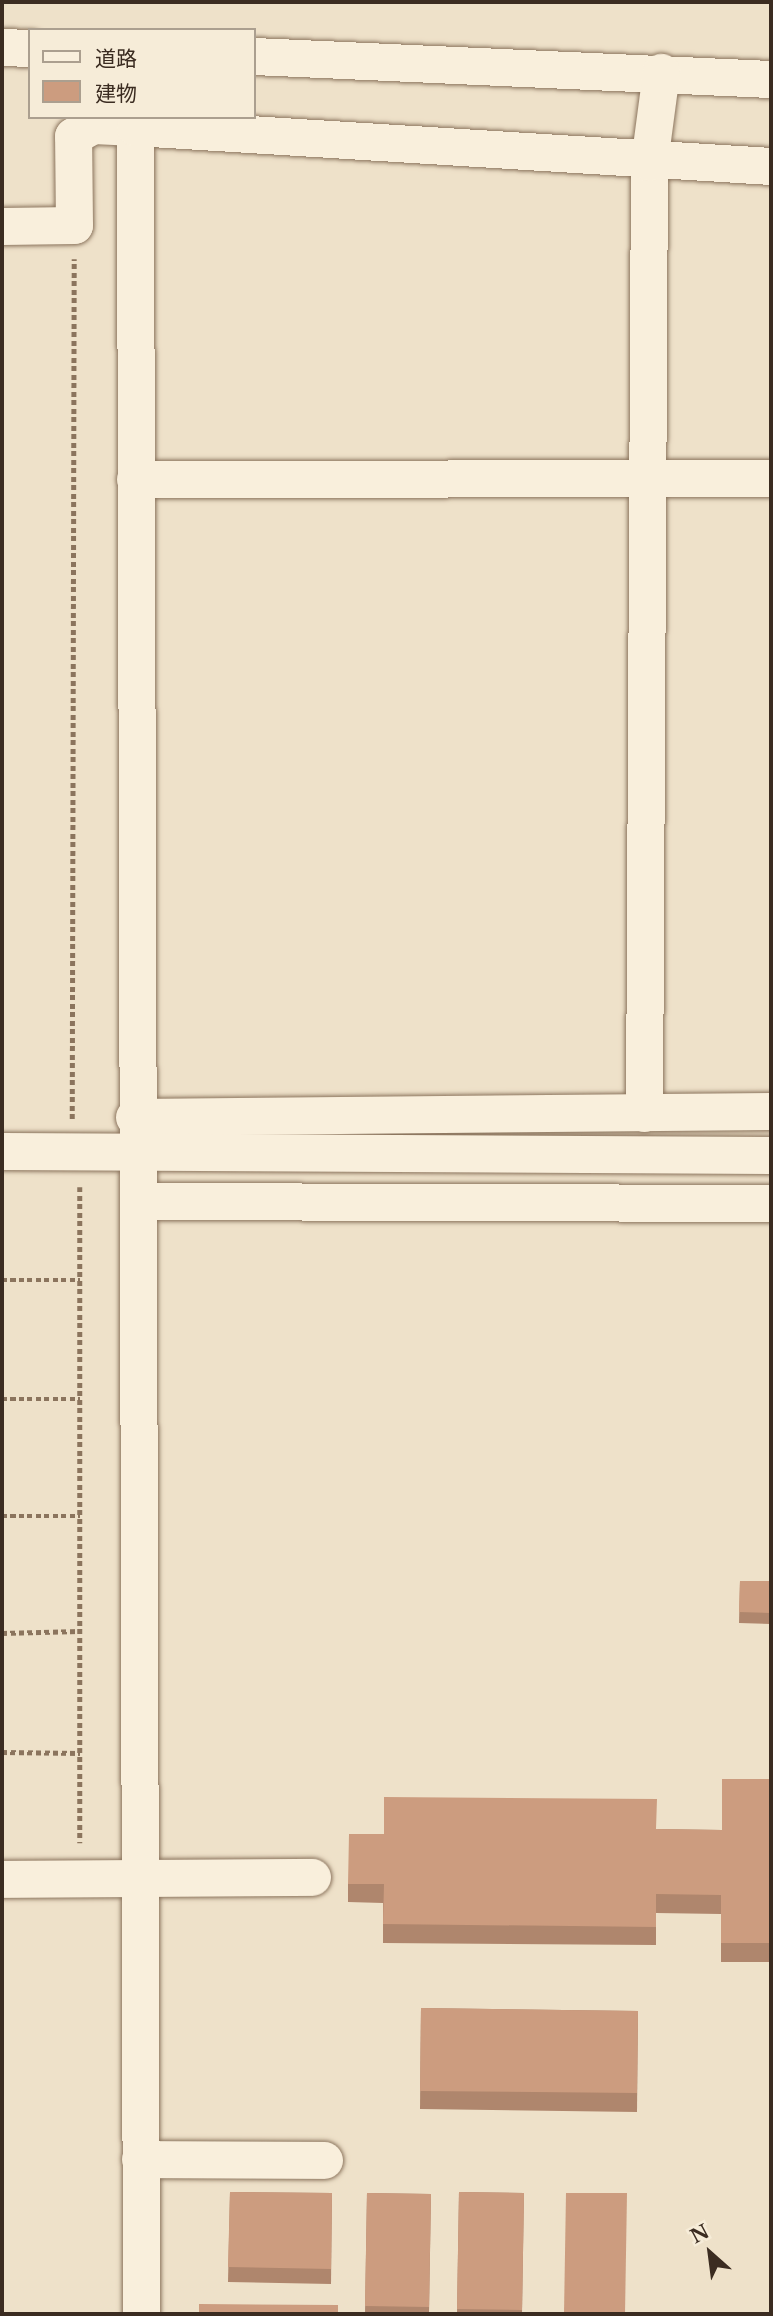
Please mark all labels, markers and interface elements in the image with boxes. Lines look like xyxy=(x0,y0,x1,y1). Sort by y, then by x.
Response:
legend xyxy=(28,28,256,119)
text: 道路 xyxy=(95,46,137,72)
text: 建物 xyxy=(95,81,137,107)
north arrow xyxy=(675,2218,745,2288)
text: N xyxy=(687,2220,713,2248)

